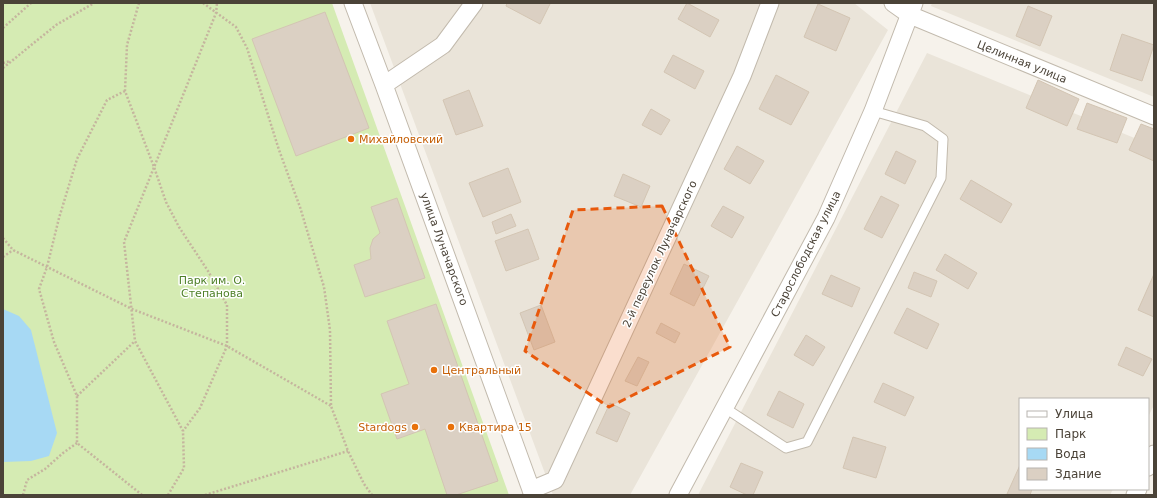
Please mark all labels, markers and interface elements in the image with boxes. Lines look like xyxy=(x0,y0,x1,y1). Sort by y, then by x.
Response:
street label: Целинная улица xyxy=(975,38,1069,86)
place label: Михайловский xyxy=(359,133,443,146)
marker: Михайловский xyxy=(346,134,356,144)
street label: 2-й переулок Луначарского xyxy=(620,178,700,330)
street label: Старослободская улица xyxy=(768,189,844,319)
street label: улица Луначарского xyxy=(417,191,471,308)
park label: Парк им. О. Степанова xyxy=(179,274,245,300)
place label: Центральный xyxy=(442,364,521,377)
marker: Центральный xyxy=(429,365,439,375)
legend xyxy=(1019,398,1149,490)
text: Улица xyxy=(1055,407,1093,421)
place label: Stardogs xyxy=(358,421,407,434)
place label: Квартира 15 xyxy=(459,421,532,434)
marker: Stardogs xyxy=(410,422,420,432)
marker: Квартира 15 xyxy=(446,422,456,432)
text: Парк xyxy=(1055,427,1086,441)
text: Вода xyxy=(1055,447,1086,461)
text: Здание xyxy=(1055,467,1101,481)

